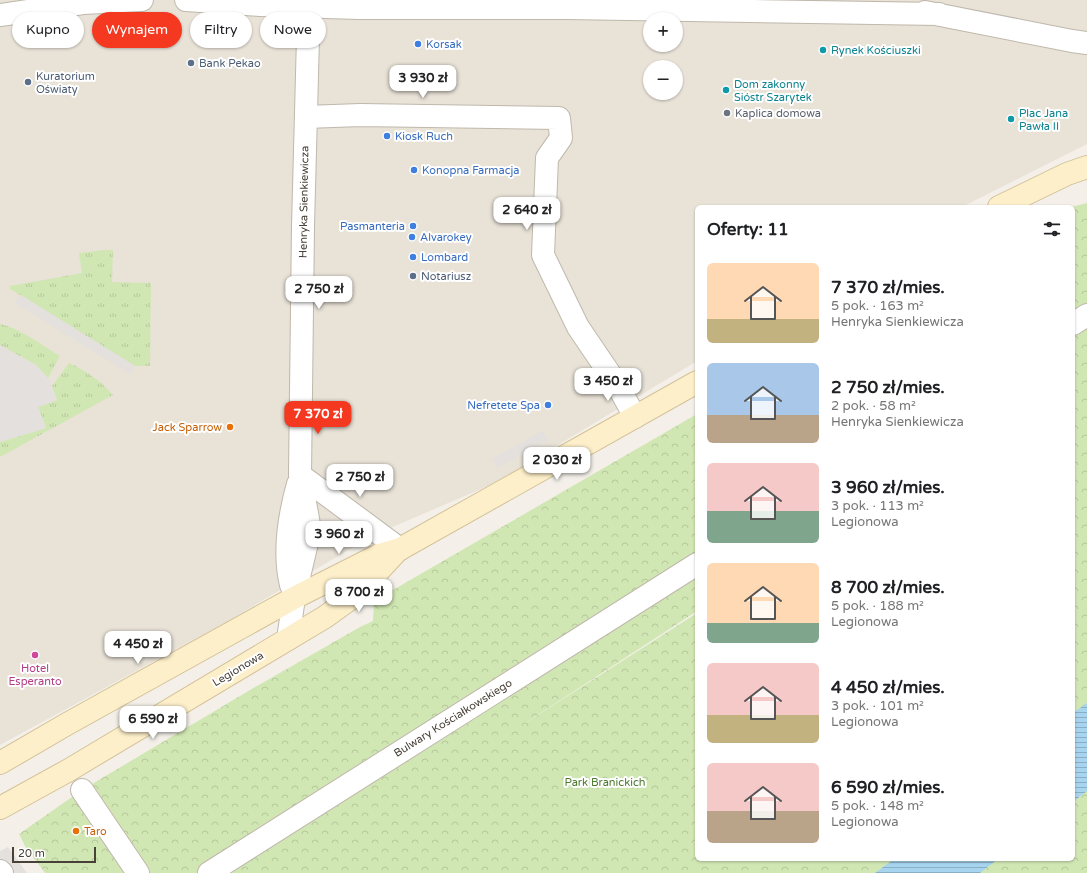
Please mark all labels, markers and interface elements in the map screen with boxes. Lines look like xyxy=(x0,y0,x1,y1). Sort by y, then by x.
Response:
chip: Kupno xyxy=(12,12,84,48)
chip: Wynajem xyxy=(92,12,182,48)
chip: Filtry xyxy=(190,12,252,48)
chip: Nowe xyxy=(260,12,326,48)
map controls xyxy=(643,12,683,100)
button: + xyxy=(643,12,683,52)
place label: Korsak xyxy=(426,38,462,51)
marker: Korsak xyxy=(413,39,423,49)
place label: Rynek Kościuszki xyxy=(831,44,921,57)
marker: Rynek Kościuszki xyxy=(818,45,828,55)
place label: Bank Pekao xyxy=(199,57,261,70)
marker: Bank Pekao xyxy=(186,58,196,68)
button: − xyxy=(643,60,683,100)
pin: 3 930 zł xyxy=(382,65,464,99)
place label: Kuratorium Oświaty xyxy=(36,70,95,96)
text: 3 930 zł xyxy=(398,70,448,86)
marker: Kuratorium Oświaty xyxy=(23,77,33,87)
place label: Dom zakonny Sióstr Szarytek xyxy=(734,78,812,104)
marker: Dom zakonny Sióstr Szarytek xyxy=(721,85,731,95)
place label: Kaplica domowa xyxy=(735,107,821,120)
place label: Plac Jana Pawła II xyxy=(1019,107,1068,133)
marker: Kaplica domowa xyxy=(722,108,732,118)
marker: Plac Jana Pawła II xyxy=(1006,114,1016,124)
place label: Kiosk Ruch xyxy=(395,130,453,143)
marker: Kiosk Ruch xyxy=(382,131,392,141)
street label: Henryka Sienkiewicza xyxy=(297,146,311,258)
place label: Konopna Farmacja xyxy=(422,164,520,177)
marker: Konopna Farmacja xyxy=(409,165,419,175)
pin: 2 640 zł xyxy=(486,197,568,231)
text: 2 640 zł xyxy=(502,202,552,218)
icon: filters xyxy=(1041,218,1063,240)
text: Oferty: 11 xyxy=(707,219,789,240)
place label: Pasmanteria xyxy=(340,220,405,233)
marker: Pasmanteria xyxy=(408,221,418,231)
place label: Alvarokey xyxy=(420,231,472,244)
marker: Alvarokey xyxy=(407,232,417,242)
place label: Lombard xyxy=(421,251,468,264)
marker: Lombard xyxy=(408,252,418,262)
place label: Notariusz xyxy=(421,270,472,283)
marker: Notariusz xyxy=(408,271,418,281)
pin: 2 750 zł xyxy=(278,276,360,310)
text: 7 370 zł/mies. xyxy=(831,277,945,298)
icon: home xyxy=(739,279,787,327)
text: 2 750 zł xyxy=(294,281,344,297)
text: 5 pok. · 163 m² xyxy=(831,298,924,314)
text: Henryka Sienkiewicza xyxy=(831,314,964,330)
pin: 3 450 zł xyxy=(567,368,649,402)
text: 3 450 zł xyxy=(583,373,633,389)
text: 2 750 zł/mies. xyxy=(831,377,945,398)
icon: home xyxy=(739,379,787,427)
text: 2 pok. · 58 m² xyxy=(831,398,916,414)
place label: Nefretete Spa xyxy=(467,399,540,412)
marker: Nefretete Spa xyxy=(543,400,553,410)
pin: 7 370 zł xyxy=(277,401,359,435)
text: 7 370 zł xyxy=(293,406,343,422)
text: Henryka Sienkiewicza xyxy=(831,414,964,430)
place label: Jack Sparrow xyxy=(153,421,222,434)
marker: Jack Sparrow xyxy=(225,422,235,432)
pin: 2 030 zł xyxy=(516,447,598,481)
text: 2 030 zł xyxy=(532,452,582,468)
pin: 2 750 zł xyxy=(319,464,401,498)
text: 2 750 zł xyxy=(335,469,385,485)
text: 3 960 zł/mies. xyxy=(831,477,945,498)
icon: home xyxy=(739,479,787,527)
text: 3 pok. · 113 m² xyxy=(831,498,924,514)
text: Legionowa xyxy=(831,514,898,530)
pin: 3 960 zł xyxy=(298,521,380,555)
text: 3 960 zł xyxy=(314,526,364,542)
text: 8 700 zł/mies. xyxy=(831,577,945,598)
pin: 8 700 zł xyxy=(318,579,400,613)
icon: home xyxy=(739,579,787,627)
text: 8 700 zł xyxy=(334,584,384,600)
text: 5 pok. · 188 m² xyxy=(831,598,924,614)
text: Legionowa xyxy=(831,614,898,630)
pin: 4 450 zł xyxy=(97,631,179,665)
text: 4 450 zł xyxy=(113,636,163,652)
street label: Legionowa xyxy=(210,649,266,689)
marker: Hotel Esperanto xyxy=(30,650,40,660)
place label: Hotel Esperanto xyxy=(8,662,62,688)
street label: Bulwary Kościałkowskiego xyxy=(392,676,515,760)
text: 4 450 zł/mies. xyxy=(831,677,945,698)
icon: home xyxy=(739,679,787,727)
text: 3 pok. · 101 m² xyxy=(831,698,924,714)
pin: 6 590 zł xyxy=(112,706,194,740)
text: 6 590 zł xyxy=(128,711,178,727)
text: Legionowa xyxy=(831,714,898,730)
park label: Park Branickich xyxy=(565,776,645,789)
text: 6 590 zł/mies. xyxy=(831,777,945,798)
icon: home xyxy=(739,779,787,827)
text: 5 pok. · 148 m² xyxy=(831,798,924,814)
text: Legionowa xyxy=(831,814,898,830)
place label: Taro xyxy=(84,825,107,838)
marker: Taro xyxy=(71,826,81,836)
scale bar xyxy=(12,845,96,864)
text: 20 m xyxy=(18,847,45,860)

